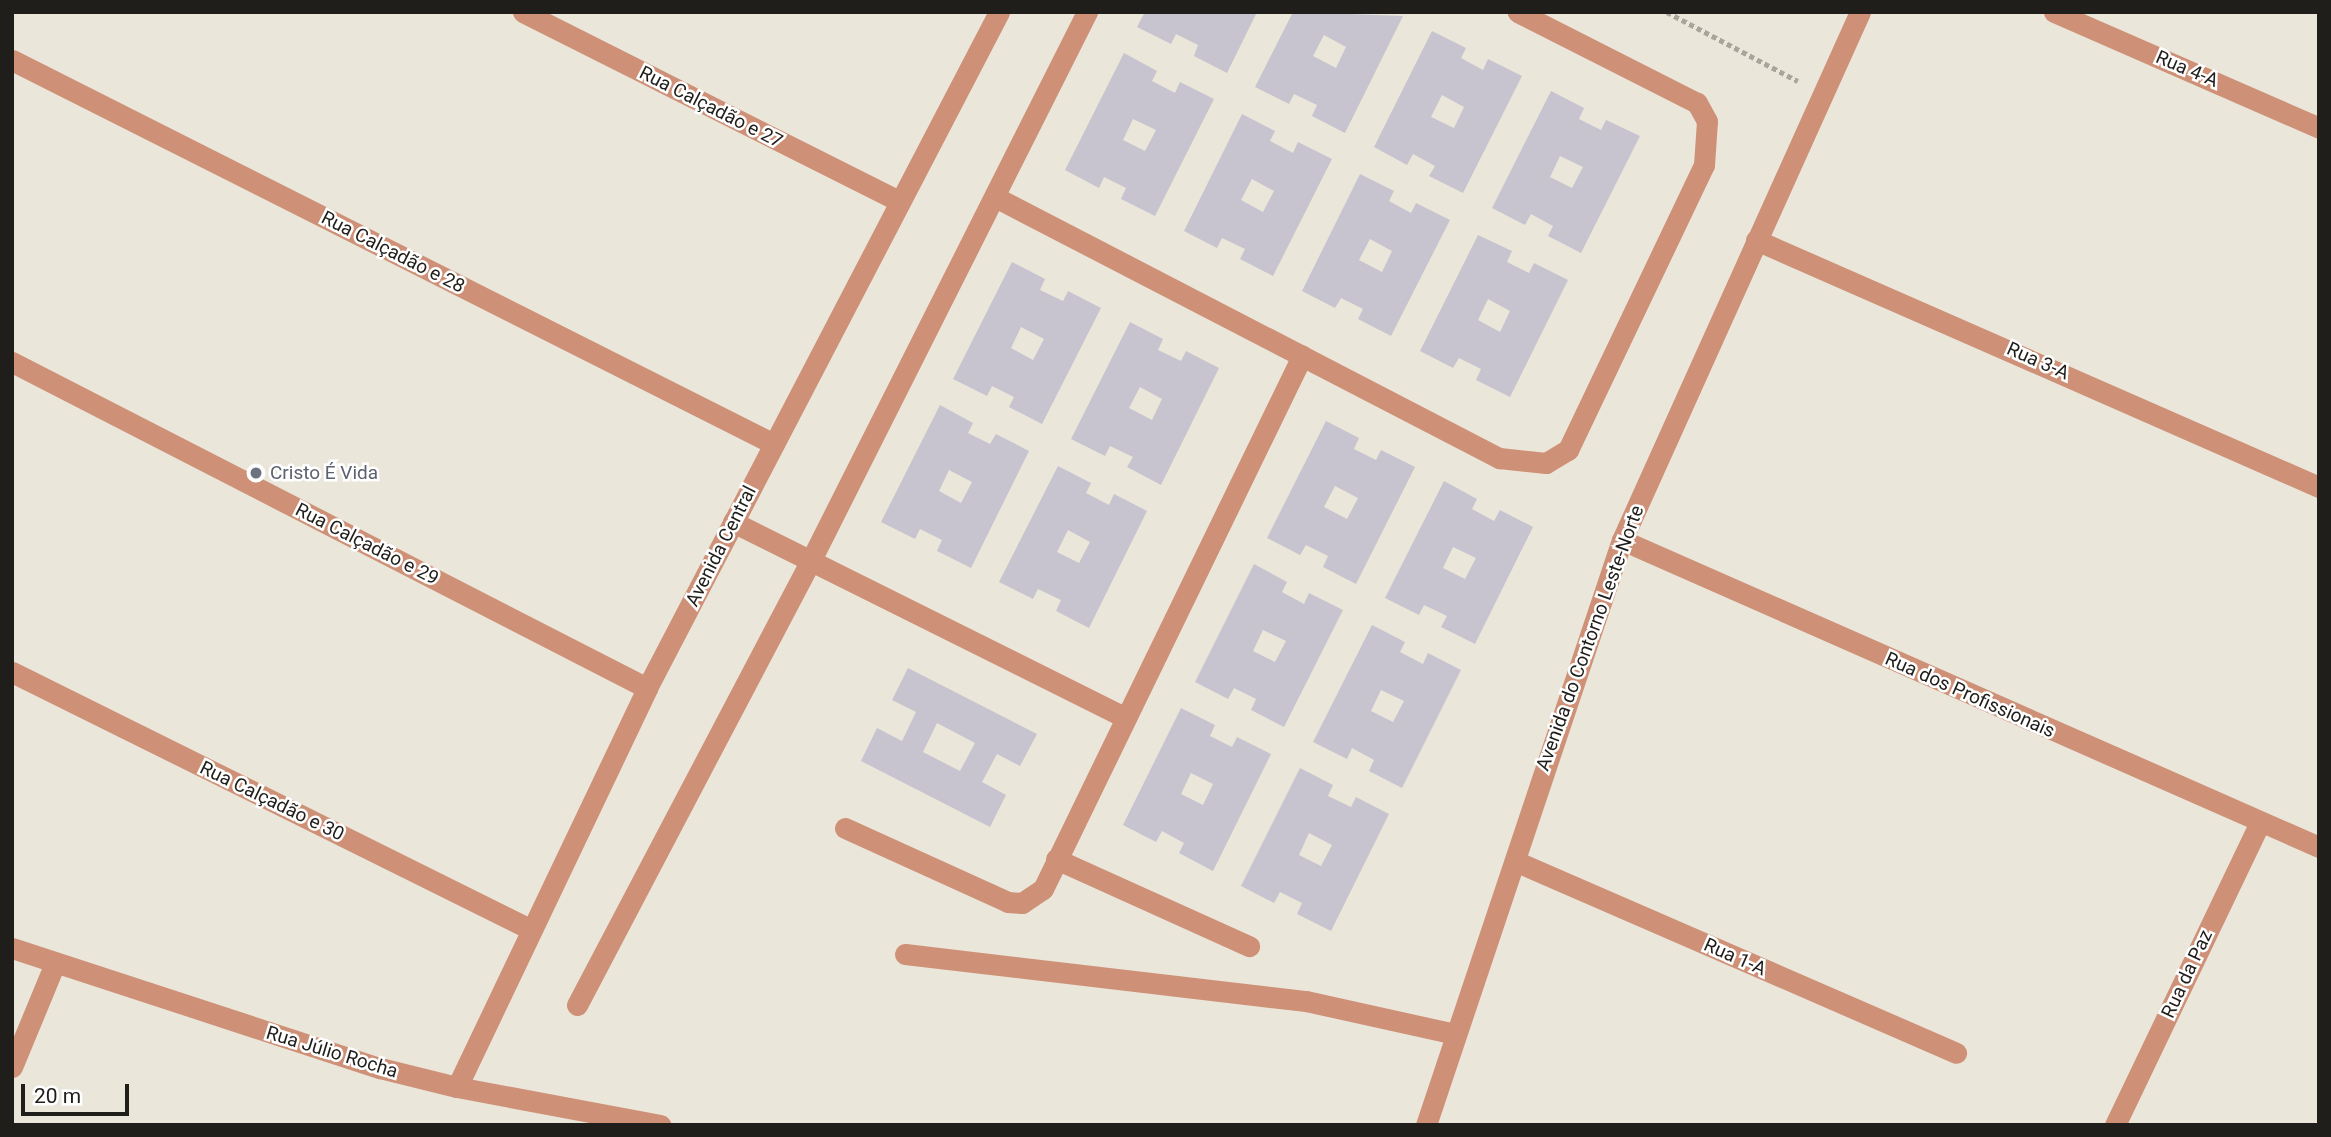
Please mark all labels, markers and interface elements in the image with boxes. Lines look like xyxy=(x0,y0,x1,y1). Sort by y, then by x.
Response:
street label: Rua 4-A xyxy=(2152,46,2222,92)
street label: Rua Calçadão e 27 xyxy=(636,61,786,153)
street label: Rua Calçadão e 28 xyxy=(318,206,468,298)
street label: Rua 3-A xyxy=(2003,337,2073,385)
place label: Cristo É Vida xyxy=(270,462,378,484)
marker: Cristo É Vida xyxy=(248,465,264,481)
street label: Avenida Central xyxy=(681,482,761,610)
street label: Rua Calçadão e 29 xyxy=(292,498,442,590)
street label: Avenida do Contorno Leste-Norte xyxy=(1531,502,1649,774)
street label: Rua dos Profissionais xyxy=(1882,647,2058,743)
street label: Rua Calçadão e 30 xyxy=(196,756,348,846)
street label: Rua da Paz xyxy=(2157,926,2217,1022)
street label: Rua 1-A xyxy=(1700,933,1770,981)
street label: Rua Júlio Rocha xyxy=(264,1021,400,1083)
scale bar xyxy=(24,1070,133,1114)
text: 20 m xyxy=(34,1084,81,1108)

